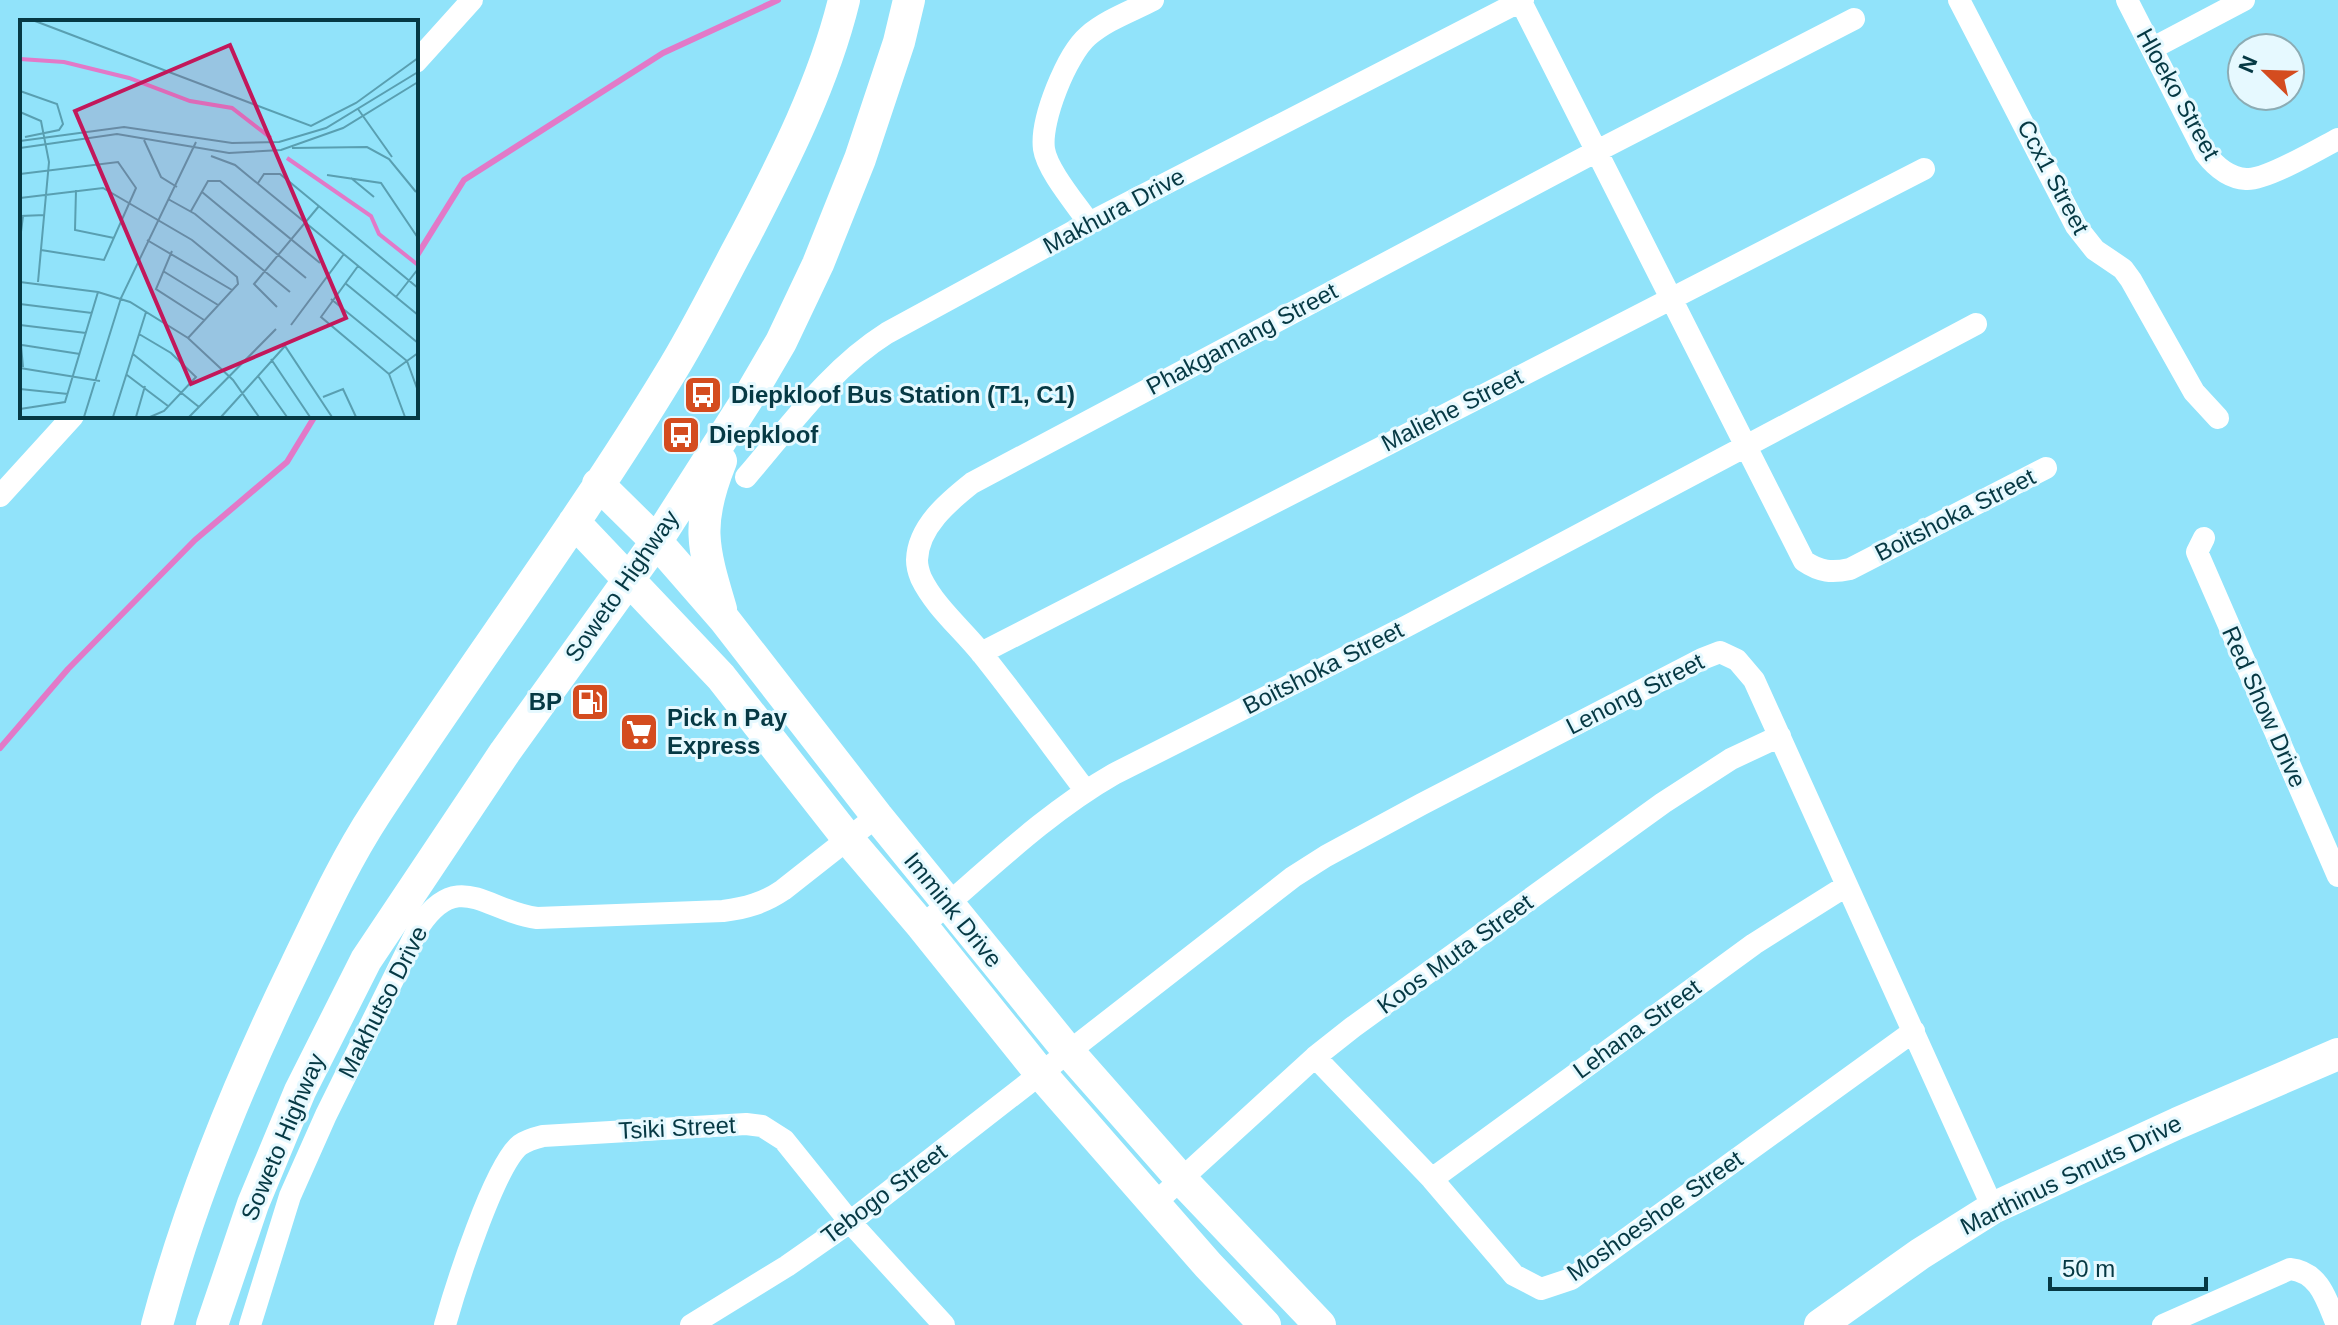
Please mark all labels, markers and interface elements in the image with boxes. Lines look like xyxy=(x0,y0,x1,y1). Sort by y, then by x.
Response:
inset map xyxy=(20,20,418,418)
street label: Hloeko Street xyxy=(2131,24,2226,164)
north arrow xyxy=(2226,32,2306,112)
text: N xyxy=(2233,52,2263,77)
street label: Ccx1 Street xyxy=(2012,115,2095,239)
street label: Makhura Drive xyxy=(1039,162,1189,259)
street label: Phakgamang Street xyxy=(1142,277,1342,400)
street label: Maliehe Street xyxy=(1377,362,1527,457)
bus stop icon: Diepkloof Bus Station (T1, C1) xyxy=(682,374,724,416)
place label: Diepkloof Bus Station (T1, C1) xyxy=(731,381,1075,408)
bus stop icon: Diepkloof xyxy=(660,414,702,456)
place label: Diepkloof xyxy=(709,421,819,448)
street label: Boitshoka Street xyxy=(1870,462,2040,567)
street label: Soweto Highway xyxy=(559,505,684,667)
street label: Boitshoka Street xyxy=(1238,615,1408,720)
street label: Red Show Drive xyxy=(2217,622,2312,791)
street label: Lenong Street xyxy=(1561,647,1708,740)
fuel station icon: BP xyxy=(569,681,611,723)
place label: BP xyxy=(529,688,562,715)
place label: Pick n Pay Express xyxy=(667,704,788,759)
supermarket icon: Pick n Pay Express xyxy=(618,711,660,753)
street label: Immink Drive xyxy=(899,847,1008,973)
street label: Koos Muta Street xyxy=(1372,888,1538,1019)
street label: Makhutso Drive xyxy=(333,921,432,1082)
street label: Lehana Street xyxy=(1568,973,1706,1084)
street label: Soweto Highway xyxy=(235,1049,330,1224)
street label: Marthinus Smuts Drive xyxy=(1956,1109,2186,1240)
street label: Tsiki Street xyxy=(618,1111,737,1144)
street label: Tebogo Street xyxy=(816,1138,952,1249)
street label: Moshoeshoe Street xyxy=(1562,1145,1748,1286)
scale bar xyxy=(2050,1241,2206,1291)
text: 50 m xyxy=(2062,1255,2115,1282)

